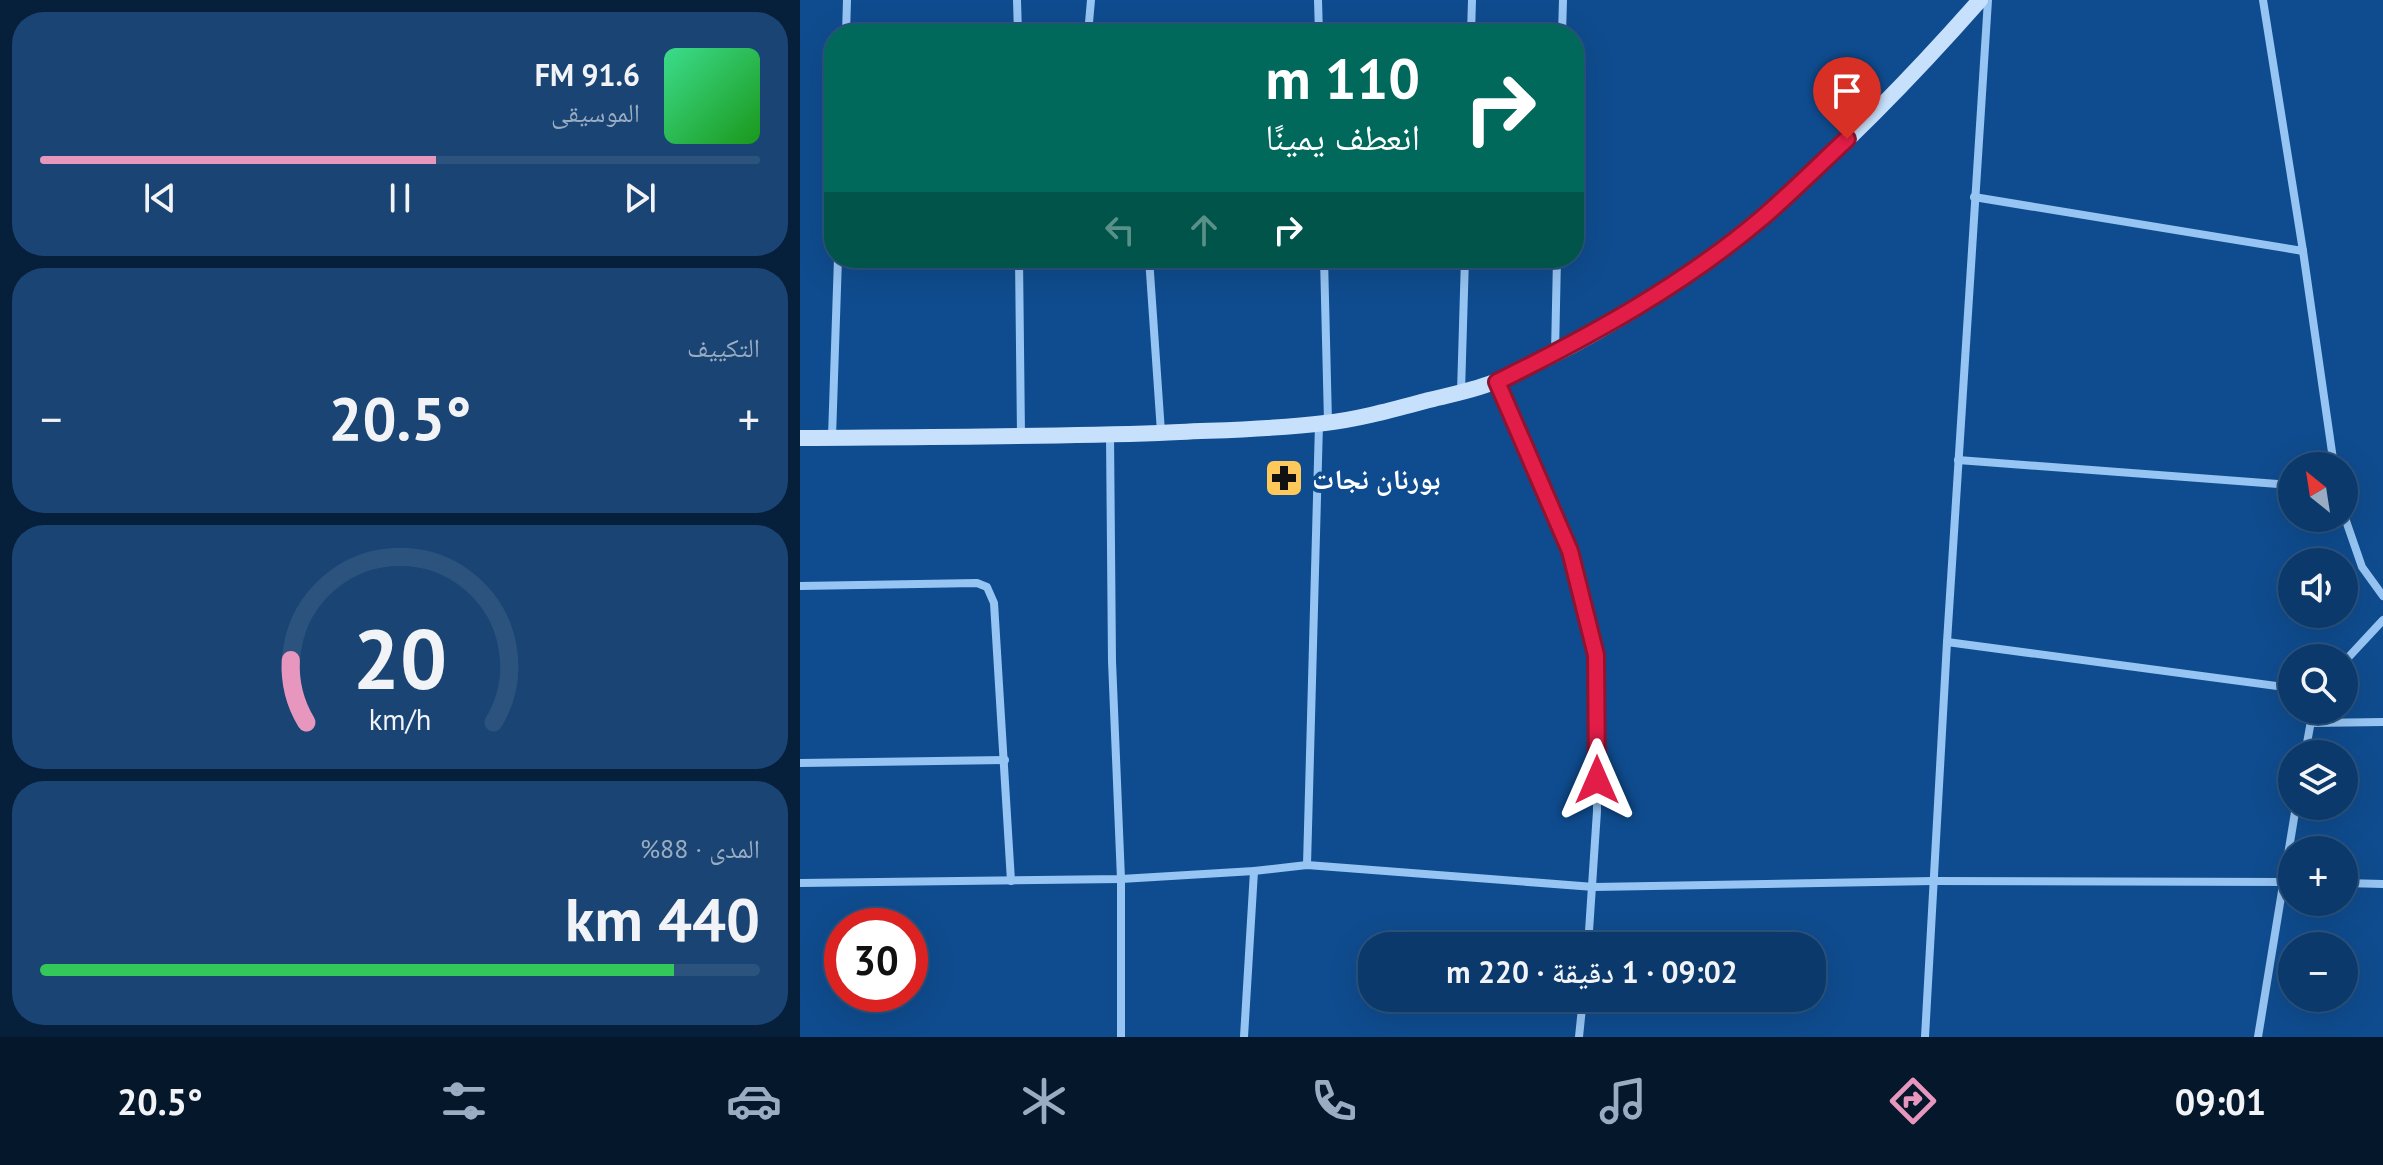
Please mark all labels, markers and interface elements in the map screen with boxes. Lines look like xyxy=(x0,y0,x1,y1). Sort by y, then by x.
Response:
text: 110 m xyxy=(1265,42,1420,114)
text: 91.6 FM xyxy=(535,55,640,94)
icon: right xyxy=(1448,56,1552,160)
pin xyxy=(1813,57,1881,139)
icon: arrive xyxy=(1825,69,1869,113)
text: الموسيقى xyxy=(551,96,640,129)
text: انعطف يمينًا xyxy=(1265,113,1420,160)
icon: previous xyxy=(138,176,182,220)
icon: pause xyxy=(378,176,422,220)
icon: next xyxy=(618,176,662,220)
icon: left xyxy=(1098,208,1142,252)
icon: ahead xyxy=(1182,208,1226,252)
icon: right xyxy=(1266,208,1310,252)
text: التكييف xyxy=(687,331,760,364)
text: 20.5° xyxy=(328,379,472,457)
text: − xyxy=(40,390,62,447)
text: + xyxy=(738,390,760,447)
north arrow xyxy=(2278,452,2358,532)
map controls xyxy=(2278,452,2358,1012)
pharmacy icon: بورنان نجات xyxy=(1263,457,1305,499)
place label: بورنان نجات xyxy=(1312,460,1440,497)
button: sound xyxy=(2278,548,2358,628)
text: 20 xyxy=(353,603,447,711)
button: search xyxy=(2278,644,2358,724)
text: km/h xyxy=(369,701,431,738)
position arrow xyxy=(1555,738,1639,822)
button: layers xyxy=(2278,740,2358,820)
text: المدى · 88% xyxy=(640,832,760,865)
button: + xyxy=(2278,836,2358,916)
text: 440 km xyxy=(565,880,760,958)
speed limit sign: 30 xyxy=(824,908,928,1012)
button: − xyxy=(2278,932,2358,1012)
text: 09:02 · 1 دقيقة · 220 m xyxy=(1446,952,1738,991)
icon: filters xyxy=(436,1073,492,1129)
icon: car xyxy=(726,1073,782,1129)
icon: climate xyxy=(1016,1073,1072,1129)
icon: phone xyxy=(1306,1073,1362,1129)
icon: music xyxy=(1595,1073,1651,1129)
icon: directions xyxy=(1885,1073,1941,1129)
text: 20.5° xyxy=(117,1078,203,1125)
text: 09:01 xyxy=(2175,1078,2266,1125)

